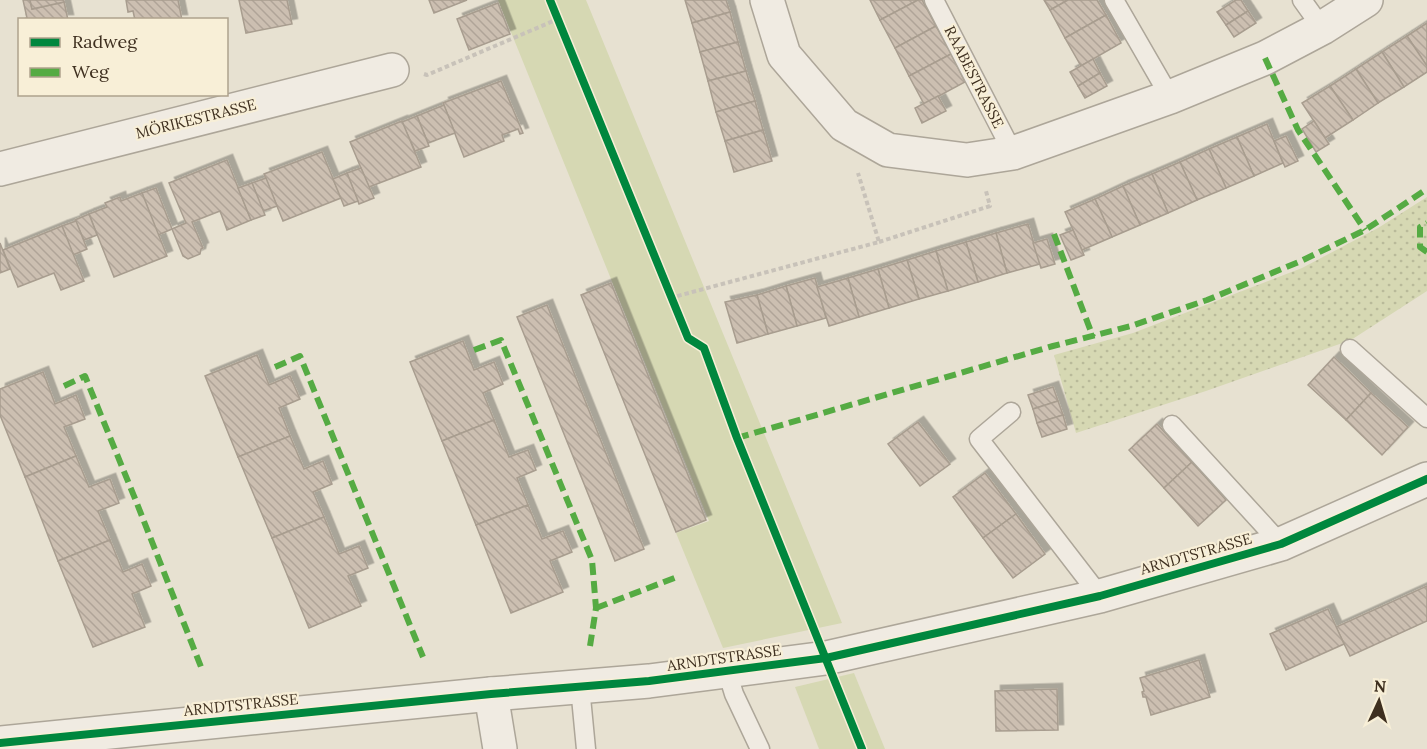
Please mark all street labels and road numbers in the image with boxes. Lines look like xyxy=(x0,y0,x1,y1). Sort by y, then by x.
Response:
street label: RAABESTRASSE xyxy=(941,22,1008,131)
street label: MÖRIKESTRASSE xyxy=(134,94,258,143)
street label: ARNDTSTRASSE xyxy=(1137,529,1254,579)
street label: ARNDTSTRASSE xyxy=(665,640,782,675)
street label: ARNDTSTRASSE xyxy=(182,689,299,720)

